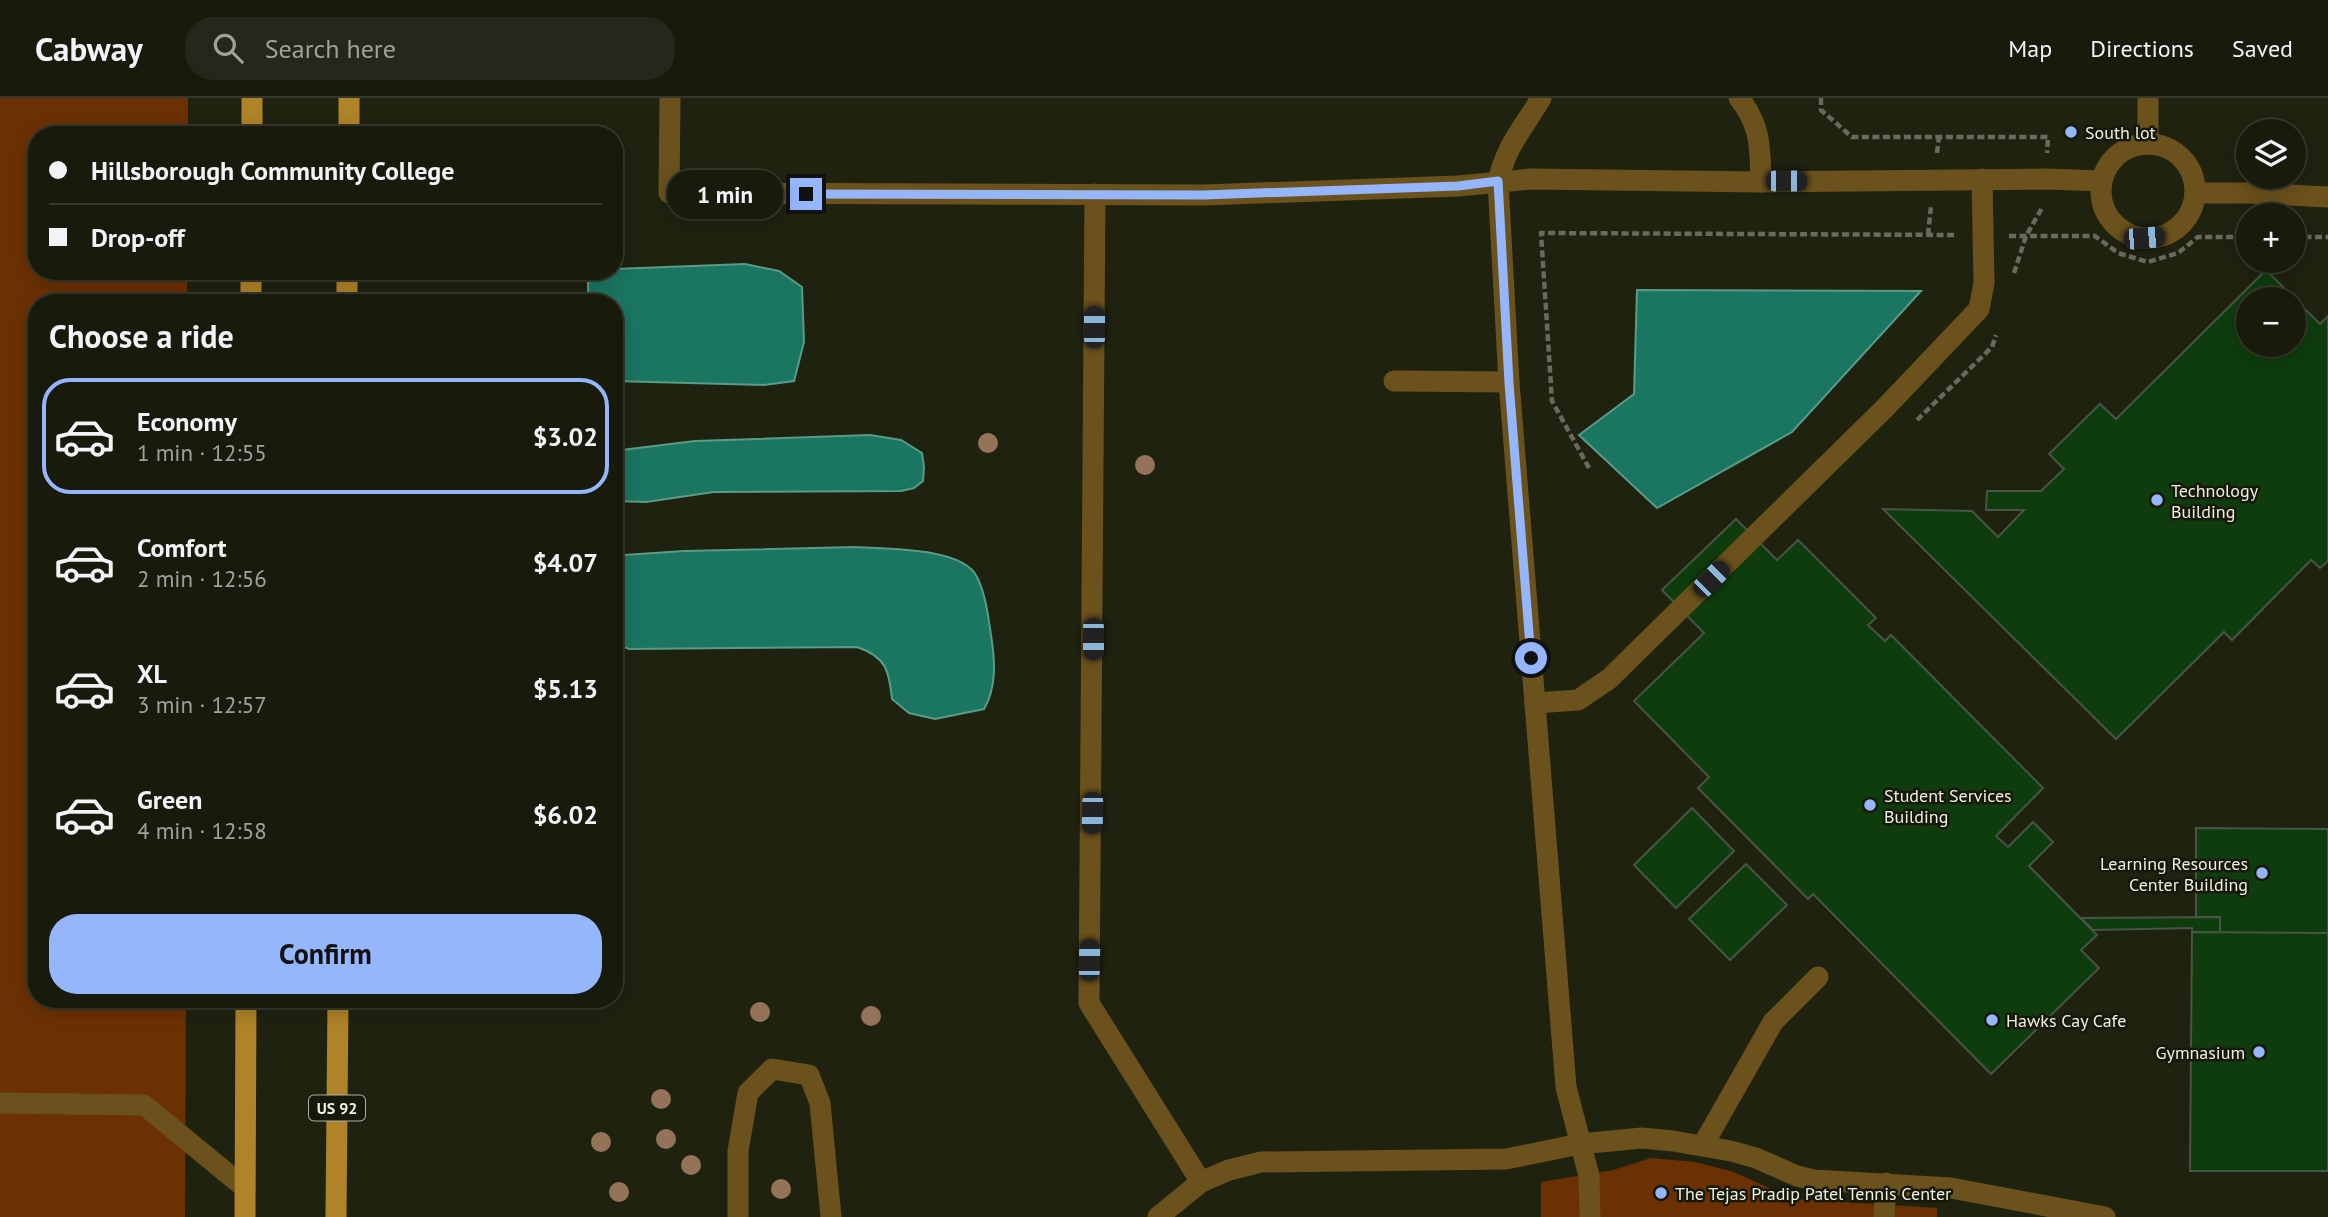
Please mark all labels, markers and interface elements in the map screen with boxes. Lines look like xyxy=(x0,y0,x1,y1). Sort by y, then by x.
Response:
search box xyxy=(185,17,675,80)
text: Cabway xyxy=(35,27,143,70)
icon: search xyxy=(209,29,247,67)
text: Search here xyxy=(265,32,396,65)
text: Map xyxy=(2008,33,2052,64)
text: Directions xyxy=(2090,33,2194,64)
text: Saved xyxy=(2232,33,2293,64)
map controls xyxy=(2236,119,2306,357)
button: layers xyxy=(2236,119,2306,189)
place label: South lot xyxy=(2085,121,2156,144)
marker: South lot xyxy=(2063,124,2079,140)
text: Hillsborough Community College xyxy=(91,154,454,187)
callout: 1 min xyxy=(666,170,782,218)
car xyxy=(1766,171,1808,192)
route end xyxy=(790,178,822,210)
text: 1 min xyxy=(697,180,753,209)
button: + xyxy=(2236,203,2306,273)
text: Drop-off xyxy=(91,221,185,254)
car xyxy=(2123,226,2166,250)
button: − xyxy=(2236,287,2306,357)
car xyxy=(1084,306,1105,348)
text: Choose a ride xyxy=(49,315,234,357)
icon: car xyxy=(53,405,116,468)
text: Economy xyxy=(137,405,237,438)
text: $3.02 xyxy=(533,420,598,453)
text: 1 min · 12:55 xyxy=(137,438,267,467)
place label: Technology Building xyxy=(2171,479,2259,523)
marker: Technology Building xyxy=(2149,492,2165,508)
icon: car xyxy=(53,531,116,594)
text: Comfort xyxy=(137,531,227,564)
text: $4.07 xyxy=(533,546,598,579)
car xyxy=(1689,557,1734,601)
text: 2 min · 12:56 xyxy=(137,564,267,593)
car xyxy=(1083,618,1104,660)
route start xyxy=(1515,642,1547,674)
icon: car xyxy=(53,657,116,720)
text: XL xyxy=(137,657,167,690)
text: $5.13 xyxy=(533,672,598,705)
text: 3 min · 12:57 xyxy=(137,690,267,719)
icon: car xyxy=(53,783,116,846)
text: Green xyxy=(137,783,202,816)
place label: Student Services Building xyxy=(1884,784,2012,828)
car xyxy=(1082,792,1103,834)
marker: Student Services Building xyxy=(1862,797,1878,813)
text: $6.02 xyxy=(533,798,598,831)
text: 4 min · 12:58 xyxy=(137,816,267,845)
place label: Learning Resources Center Building xyxy=(2100,852,2248,896)
marker: Learning Resources Center Building xyxy=(2254,865,2270,881)
button: Confirm xyxy=(49,914,602,994)
car xyxy=(1079,939,1100,981)
place label: Hawks Cay Cafe xyxy=(2006,1009,2126,1032)
marker: Hawks Cay Cafe xyxy=(1984,1012,2000,1028)
place label: Gymnasium xyxy=(2155,1041,2245,1064)
marker: Gymnasium xyxy=(2251,1044,2267,1060)
road number: US 92 xyxy=(309,1096,365,1120)
place label: The Tejas Pradip Patel Tennis Center xyxy=(1675,1182,1951,1205)
marker: The Tejas Pradip Patel Tennis Center xyxy=(1653,1185,1669,1201)

